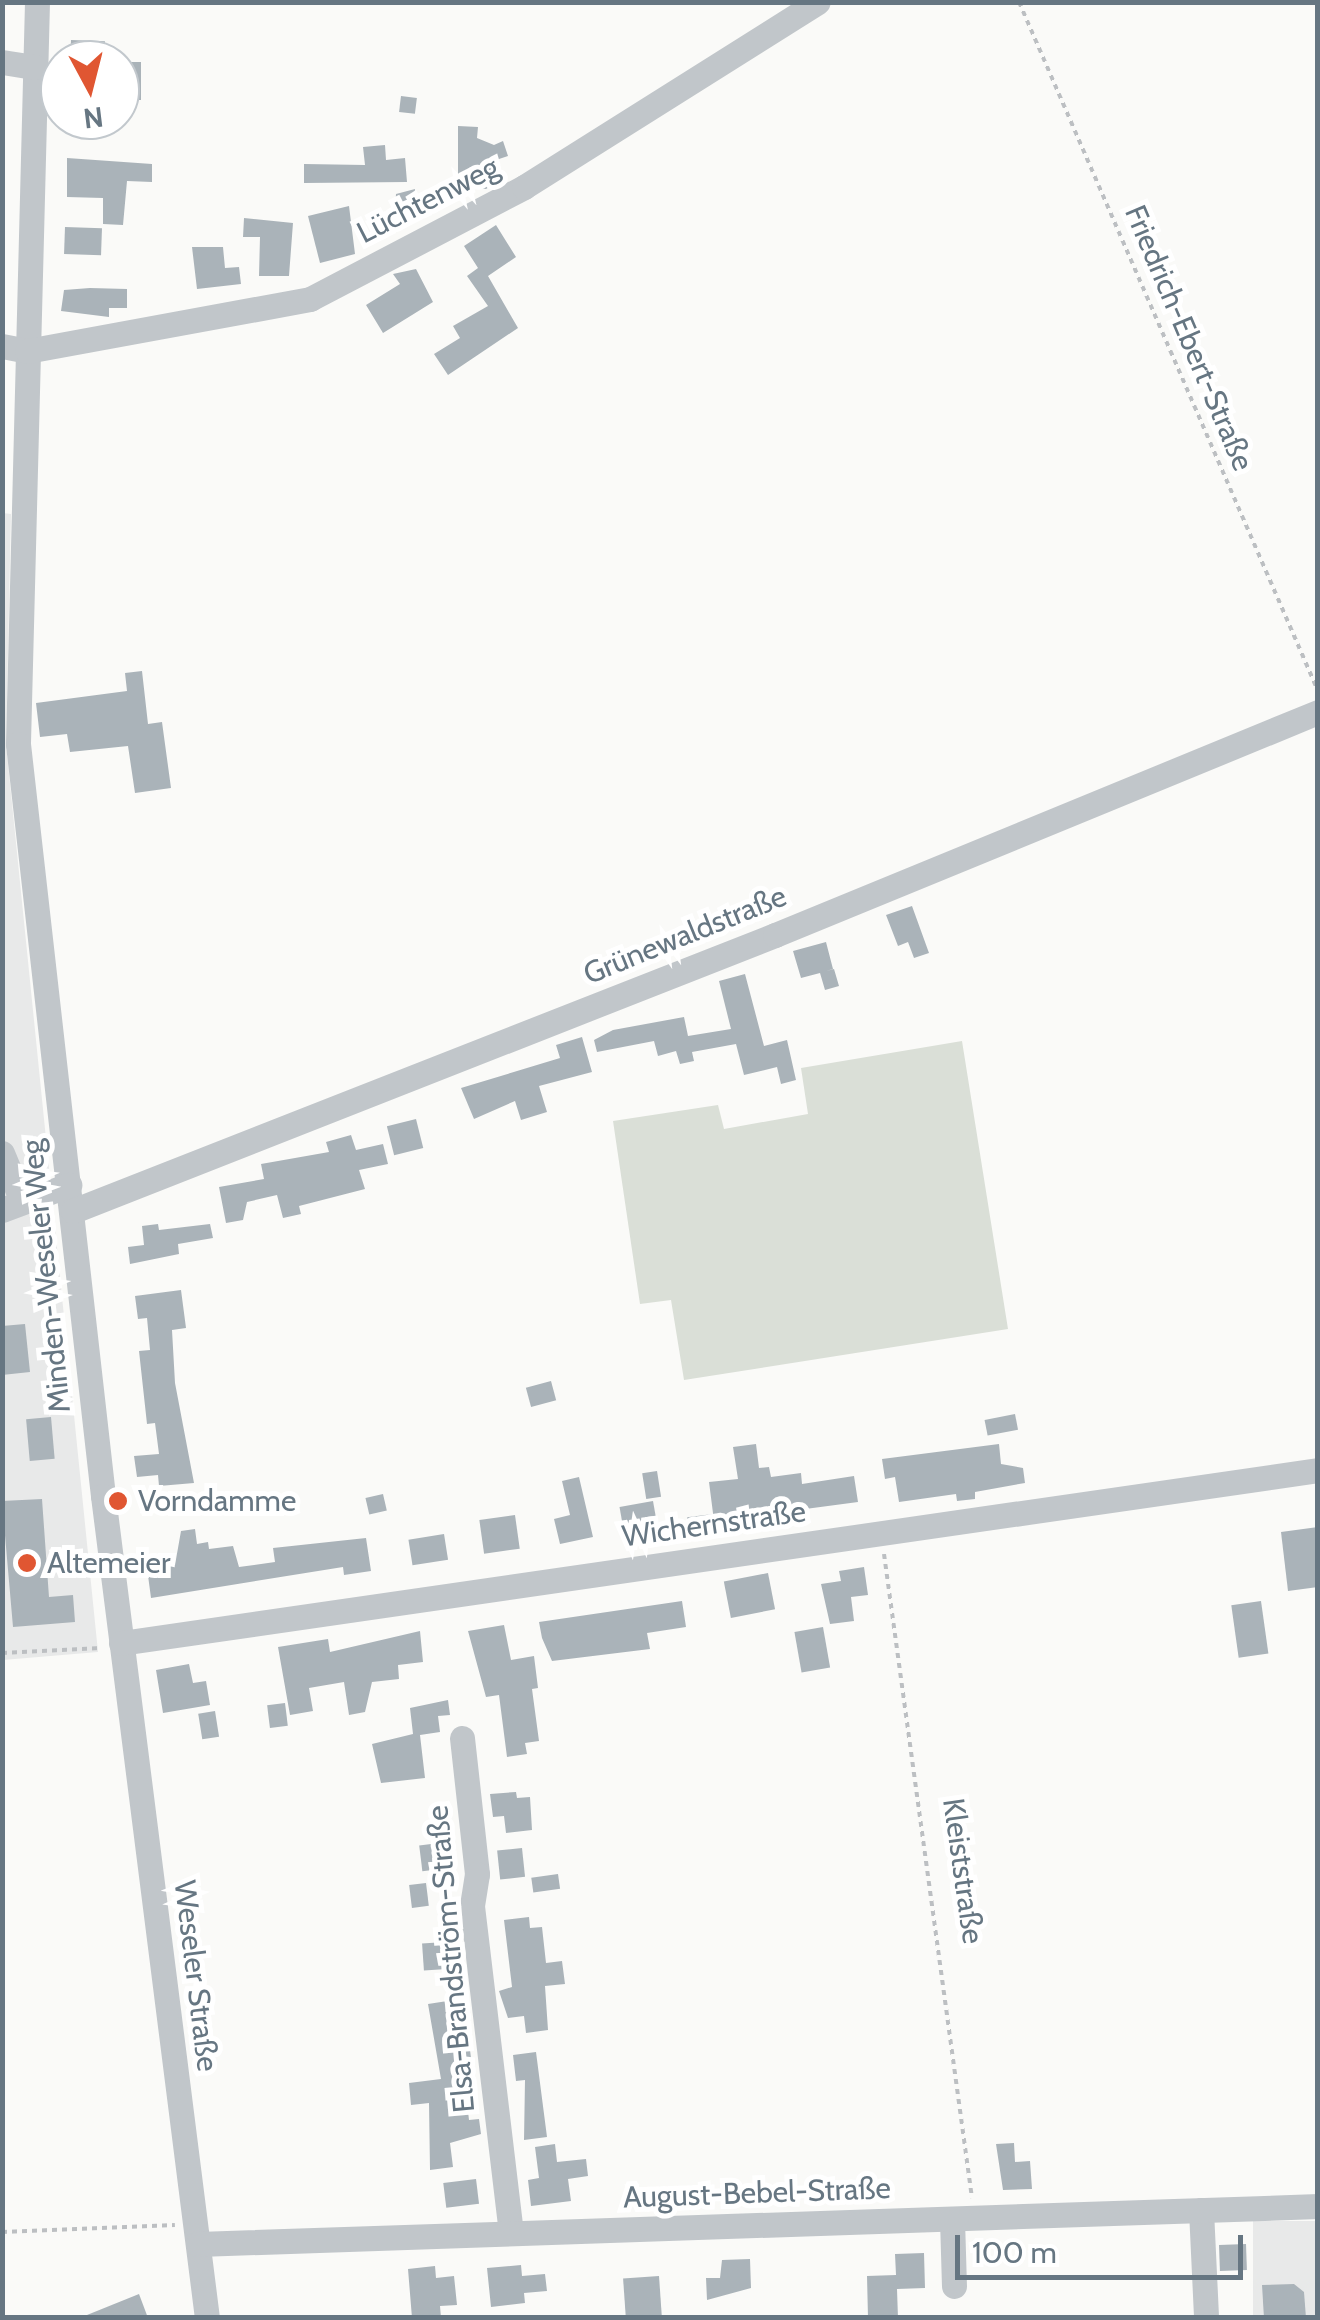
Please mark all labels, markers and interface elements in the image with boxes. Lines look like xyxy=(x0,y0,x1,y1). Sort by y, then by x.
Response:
north arrow xyxy=(40,40,140,140)
text: N xyxy=(82,100,105,136)
street label: Lüchtenweg xyxy=(351,149,505,251)
street label: Friedrich-Ebert-Straße xyxy=(1117,200,1261,476)
street label: Grünewaldstraße xyxy=(578,878,792,992)
street label: Minden-Weseler Weg xyxy=(14,1137,78,1415)
place label: Vorndamme xyxy=(138,1483,296,1519)
marker: Vorndamme xyxy=(107,1490,129,1512)
street label: Wichernstraße xyxy=(620,1493,808,1555)
place label: Altemeier xyxy=(47,1545,170,1581)
marker: Altemeier xyxy=(16,1552,38,1574)
street label: Kleiststraße xyxy=(935,1796,991,1946)
street label: Elsa-Brandström-Straße xyxy=(420,1804,482,2114)
street label: Weseler Straße xyxy=(166,1878,226,2074)
street label: August-Bebel-Straße xyxy=(623,2170,891,2216)
scale bar xyxy=(960,2215,1248,2277)
text: 100 m xyxy=(972,2234,1057,2271)

